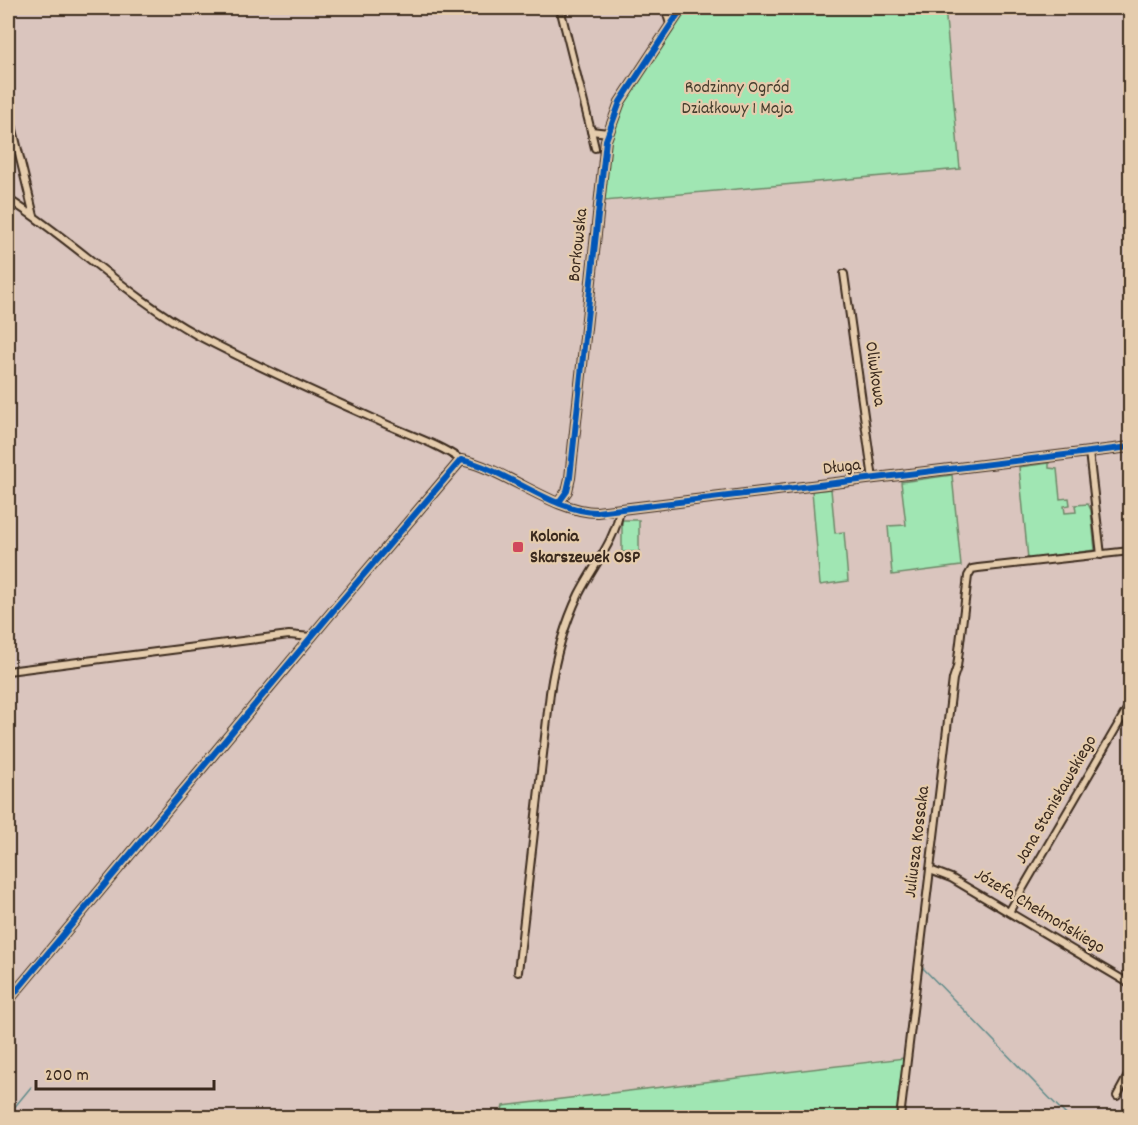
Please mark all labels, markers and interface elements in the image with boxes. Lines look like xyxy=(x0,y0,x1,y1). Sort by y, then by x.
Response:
park label: Rodzinny Ogród Działkowy 1 Maja xyxy=(681,76,793,122)
street label: Borkowska xyxy=(563,207,595,283)
street label: Oliwkowa xyxy=(857,340,891,408)
street label: Długa xyxy=(822,453,863,483)
place label: Kolonia Skarszewek OSP xyxy=(530,525,640,571)
marker: Kolonia Skarszewek OSP xyxy=(511,540,525,554)
street label: Jana Stanisławskiego xyxy=(1010,731,1104,869)
street label: Juliusza Kossaka xyxy=(899,784,937,899)
street label: Józefa Chełmońskiego xyxy=(969,863,1109,961)
scale bar xyxy=(36,1053,214,1091)
text: 200 m xyxy=(45,1064,89,1089)

